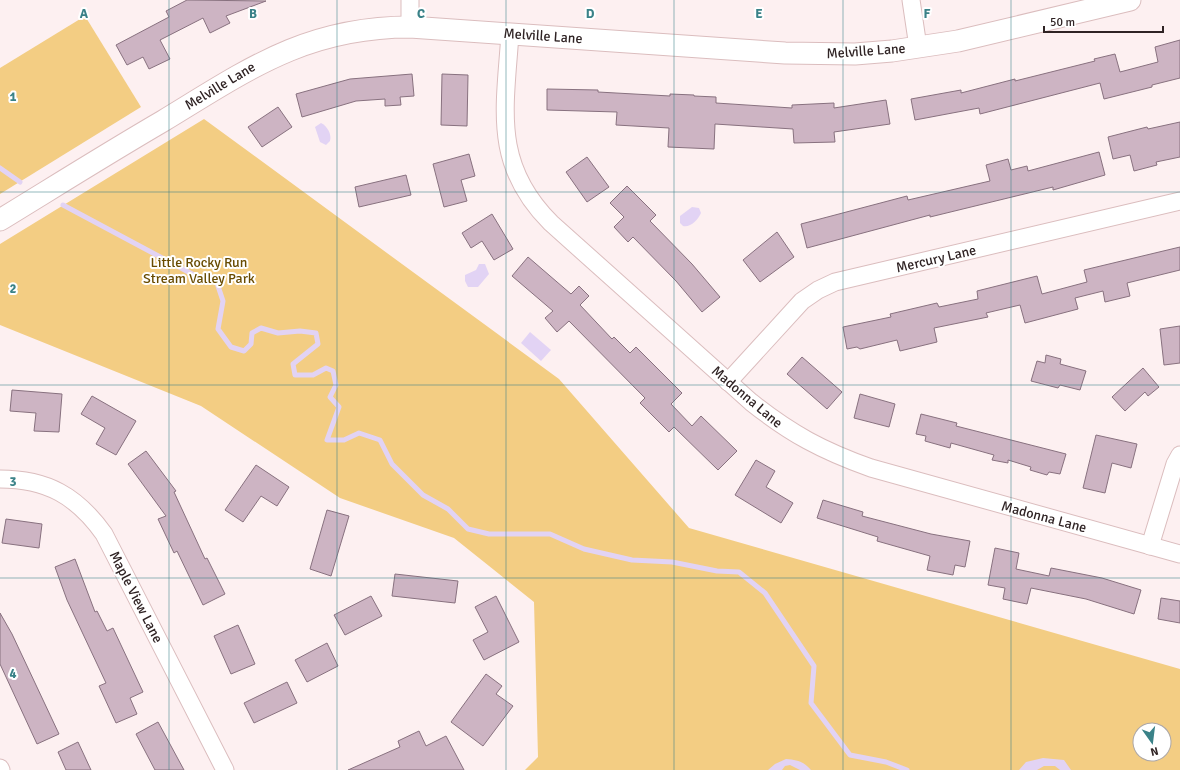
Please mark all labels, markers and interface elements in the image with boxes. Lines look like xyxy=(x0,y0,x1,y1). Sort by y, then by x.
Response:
text: A xyxy=(80,6,89,22)
text: B xyxy=(249,6,257,22)
text: C xyxy=(417,6,425,22)
text: D xyxy=(586,6,595,22)
text: E xyxy=(755,6,763,22)
text: F xyxy=(924,6,931,22)
scale bar xyxy=(1044,8,1163,34)
text: 50 m xyxy=(1050,15,1075,30)
street label: Melville Lane xyxy=(503,25,583,47)
street label: Melville Lane xyxy=(826,40,906,62)
street label: Melville Lane xyxy=(182,58,258,114)
text: 1 xyxy=(9,89,17,105)
street label: Mercury Lane xyxy=(894,242,978,276)
park label: Little Rocky Run Stream Valley Park xyxy=(143,254,255,287)
text: 2 xyxy=(9,281,17,297)
street label: Madonna Lane xyxy=(708,362,786,432)
text: 3 xyxy=(9,474,17,490)
street label: Madonna Lane xyxy=(1000,497,1088,537)
street label: Maple View Lane xyxy=(106,548,166,646)
text: 4 xyxy=(9,666,17,682)
north arrow xyxy=(1132,722,1172,762)
text: N xyxy=(1149,744,1160,758)

